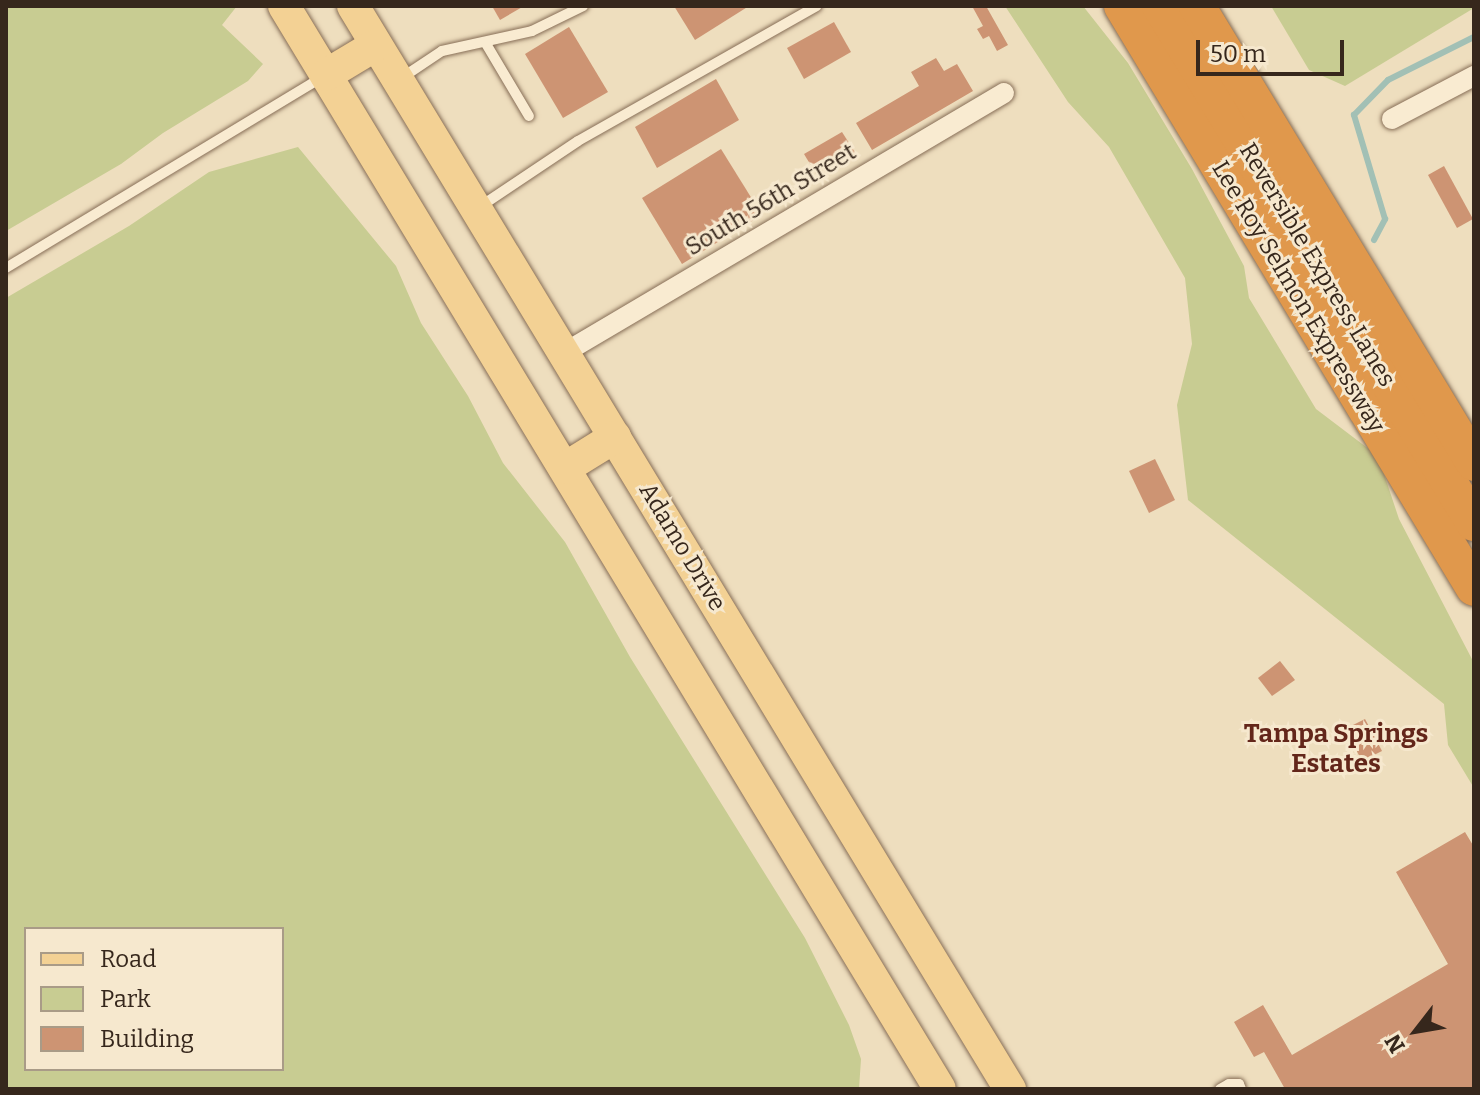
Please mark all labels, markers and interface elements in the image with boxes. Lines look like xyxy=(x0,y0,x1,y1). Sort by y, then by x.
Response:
scale bar xyxy=(1200,24,1348,74)
text: 50 m xyxy=(1210,40,1266,68)
street label: South 56th Street xyxy=(681,138,861,262)
street label: Reversible Express Lanes xyxy=(1233,138,1401,392)
street label: Lee Roy Selmon Expressway xyxy=(1205,156,1391,438)
street label: Adamo Drive xyxy=(633,478,731,616)
district label: Tampa Springs Estates xyxy=(1244,718,1428,780)
legend xyxy=(24,927,284,1071)
text: Road xyxy=(100,945,156,973)
text: Park xyxy=(100,985,151,1013)
north arrow xyxy=(1376,991,1456,1071)
text: Building xyxy=(100,1025,194,1053)
text: N xyxy=(1379,1029,1411,1058)

